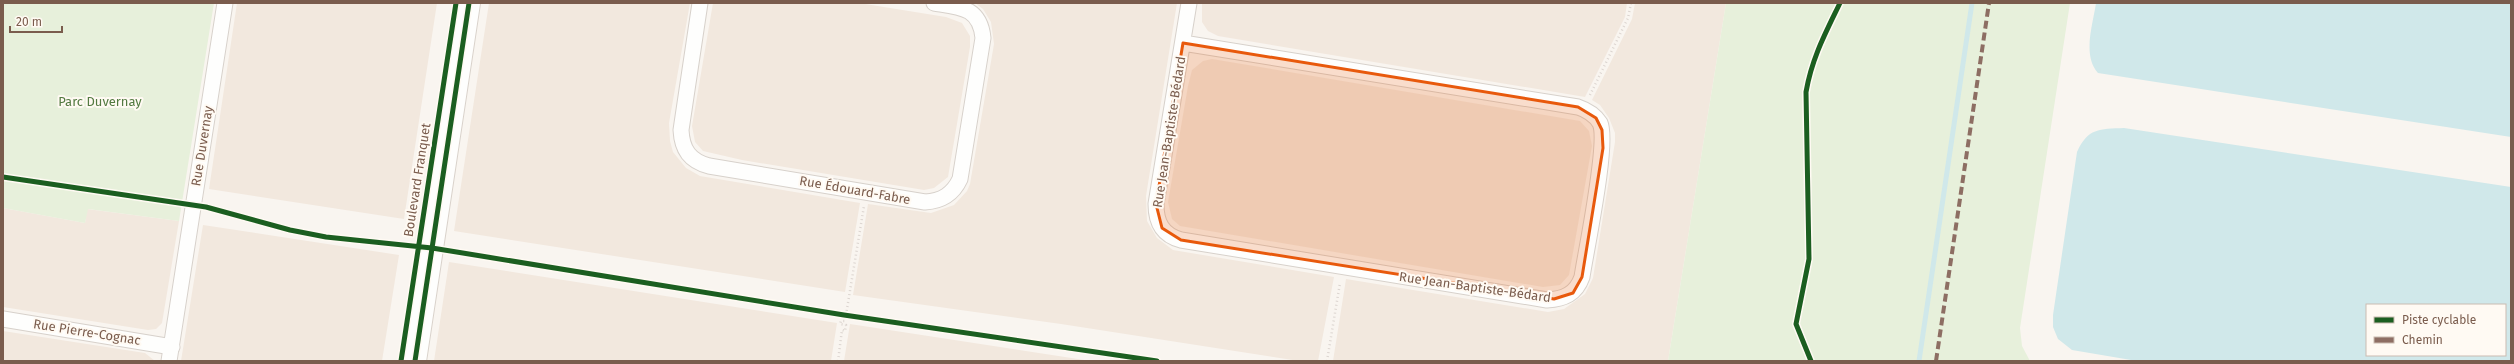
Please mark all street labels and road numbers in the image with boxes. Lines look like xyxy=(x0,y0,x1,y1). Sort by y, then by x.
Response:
street label: Rue Jean-Baptiste-Bédard xyxy=(1150,55,1188,209)
street label: Rue Duvernay xyxy=(188,104,216,187)
street label: Boulevard Franquet xyxy=(401,122,433,238)
street label: Rue Édouard-Fabre xyxy=(798,173,912,207)
street label: Rue Jean-Baptiste-Bédard xyxy=(1398,269,1552,305)
street label: Rue Pierre-Cognac xyxy=(32,316,142,348)

